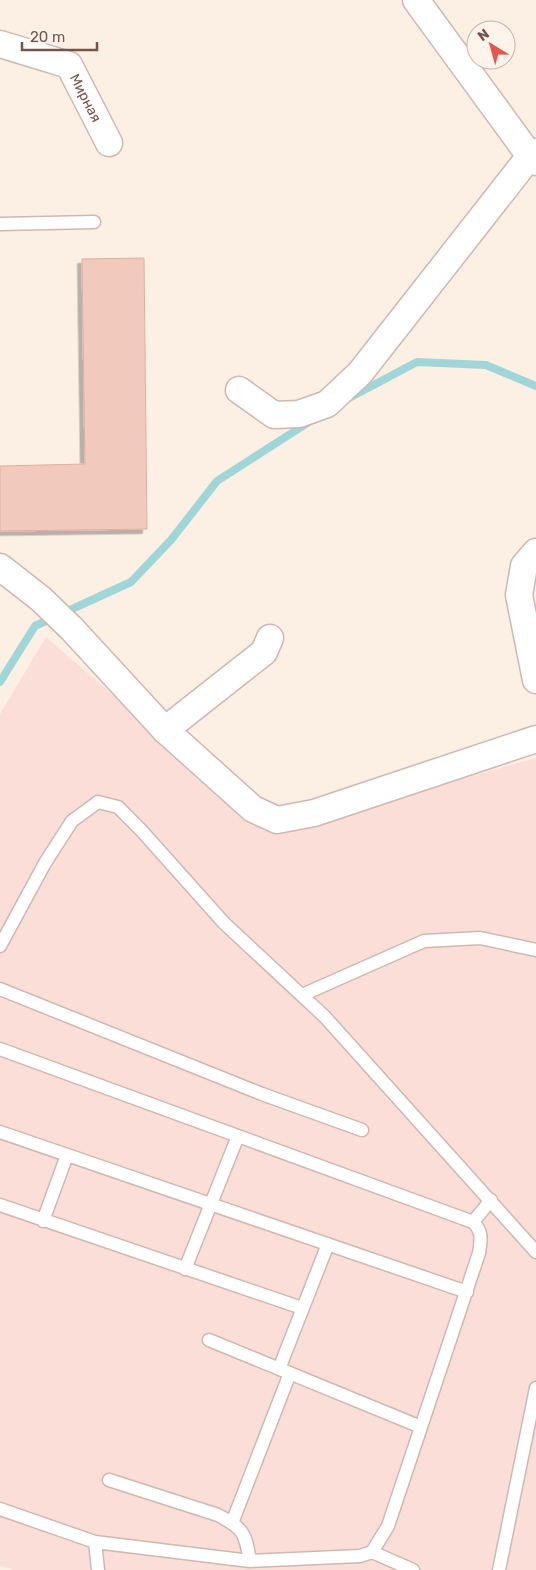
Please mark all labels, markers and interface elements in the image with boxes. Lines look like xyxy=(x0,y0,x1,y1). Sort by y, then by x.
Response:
scale bar xyxy=(22,20,98,52)
north arrow xyxy=(466,20,516,70)
text: N xyxy=(474,25,493,45)
text: 20 m xyxy=(30,28,65,46)
street label: Мирная xyxy=(66,71,105,125)

